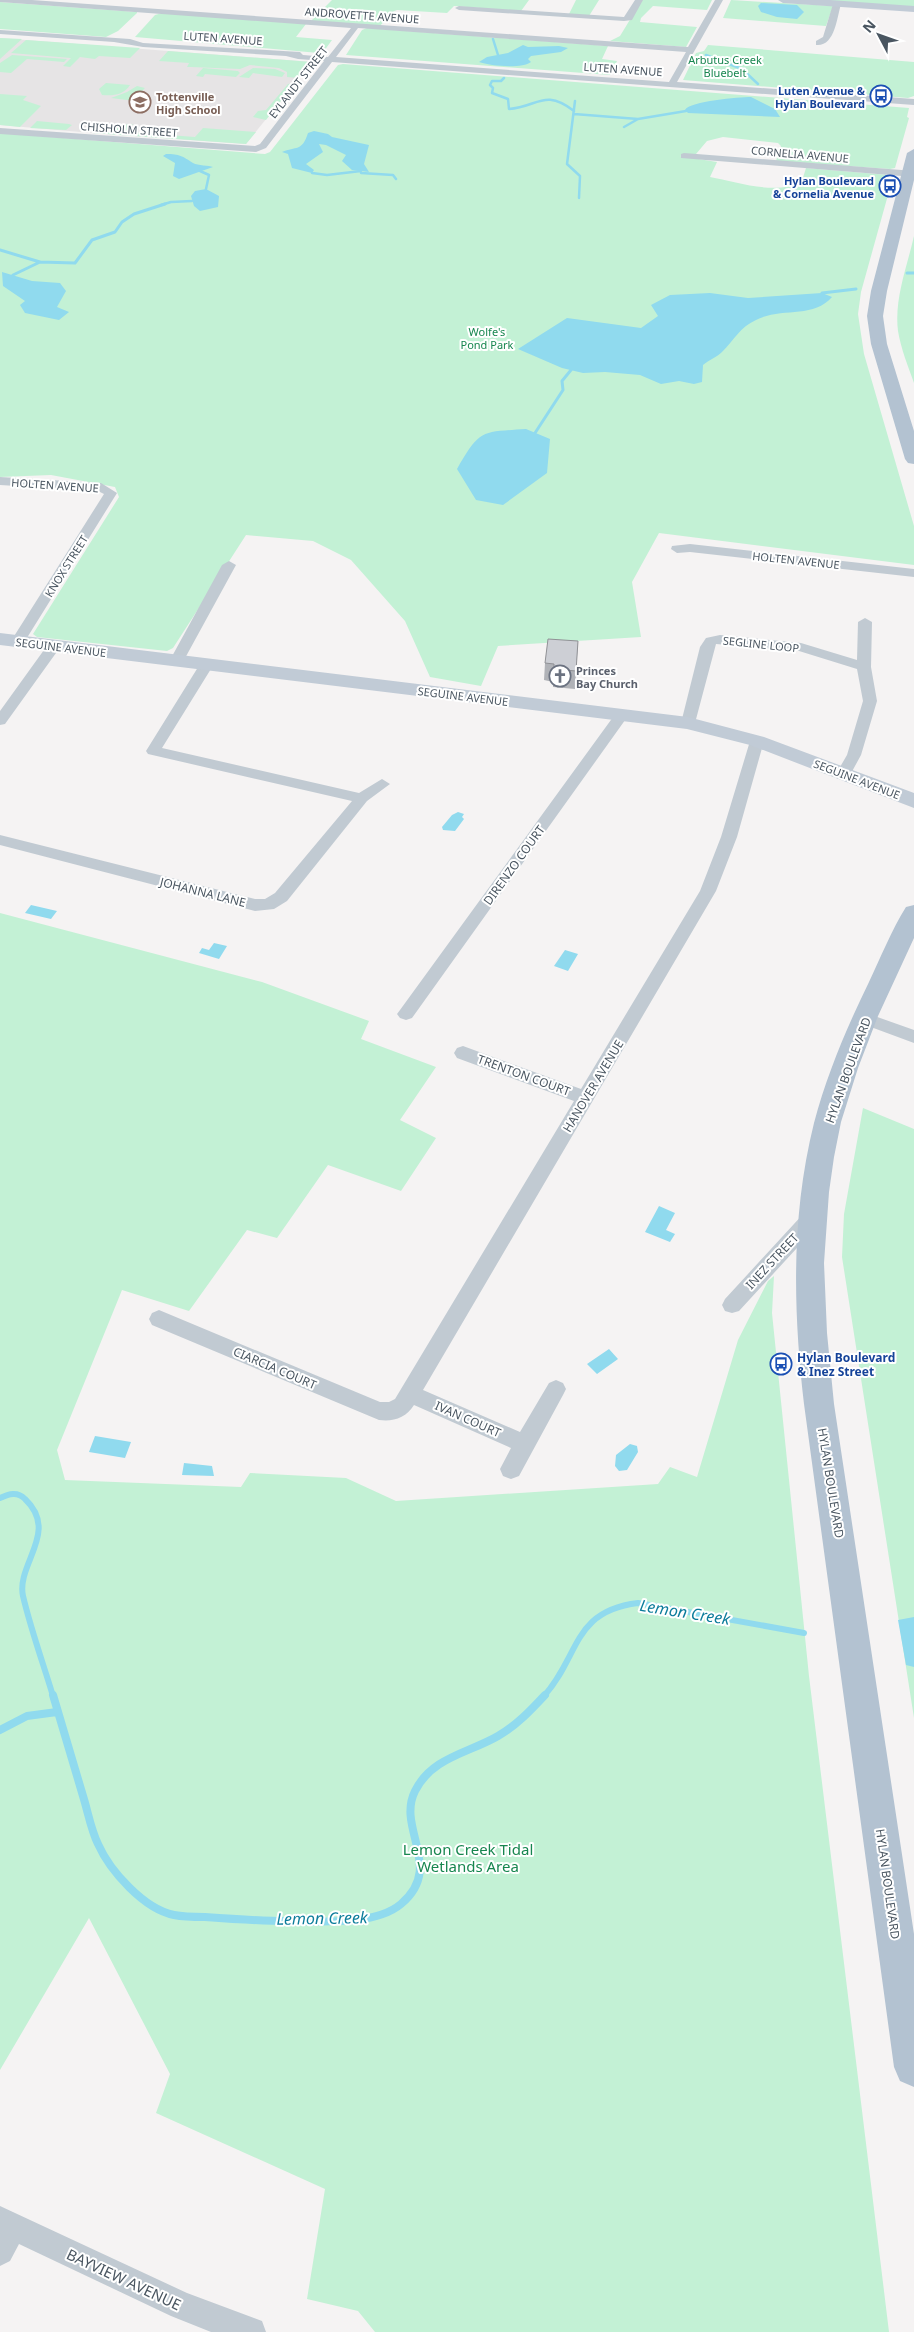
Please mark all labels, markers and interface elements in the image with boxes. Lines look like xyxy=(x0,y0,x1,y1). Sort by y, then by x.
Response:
street label: ANDROVETTE AVENUE xyxy=(304,4,420,26)
north arrow xyxy=(854,10,904,60)
text: N xyxy=(858,16,880,37)
street label: LUTEN AVENUE xyxy=(183,28,263,48)
street label: EYLANDT STREET xyxy=(265,43,331,121)
park label: Arbutus Creek Bluebelt xyxy=(688,52,762,80)
street label: LUTEN AVENUE xyxy=(583,59,663,79)
place label: Luten Avenue & Hylan Boulevard xyxy=(775,83,866,111)
bus stop icon: Luten Avenue & Hylan Boulevard xyxy=(869,84,893,108)
place label: Tottenville High School xyxy=(156,89,221,117)
school or university icon: Tottenville High School xyxy=(128,90,152,114)
street label: CHISHOLM STREET xyxy=(80,118,178,140)
street label: CORNELIA AVENUE xyxy=(751,142,849,166)
place label: Hylan Boulevard & Cornelia Avenue xyxy=(773,173,874,201)
bus stop icon: Hylan Boulevard & Cornelia Avenue xyxy=(878,174,902,198)
park label: Wolfe's Pond Park xyxy=(461,324,514,352)
street label: HOLTEN AVENUE xyxy=(11,474,99,496)
street label: KNOX STREET xyxy=(41,532,91,600)
street label: HOLTEN AVENUE xyxy=(752,548,840,572)
street label: SEGLINE LOOP xyxy=(722,633,800,655)
street label: SEGUINE AVENUE xyxy=(15,634,107,660)
place label: Princes Bay Church xyxy=(576,663,638,691)
church icon: Princes Bay Church xyxy=(548,664,572,688)
street label: SEGUINE AVENUE xyxy=(417,683,509,709)
street label: SEGUINE AVENUE xyxy=(812,756,902,802)
street label: DIRENZO COURT xyxy=(479,821,549,908)
street label: JOHANNA LANE xyxy=(157,873,248,911)
street label: HYLAN BOULEVARD xyxy=(821,1015,875,1125)
street label: HANOVER AVENUE xyxy=(559,1037,627,1135)
street label: TRENTON COURT xyxy=(475,1050,573,1100)
street label: INEZ STREET xyxy=(742,1229,803,1293)
street label: CIARCIA COURT xyxy=(231,1343,320,1393)
place label: Hylan Boulevard & Inez Street xyxy=(797,1349,895,1380)
bus stop icon: Hylan Boulevard & Inez Street xyxy=(769,1352,793,1376)
street label: IVAN COURT xyxy=(432,1397,504,1441)
street label: HYLAN BOULEVARD xyxy=(814,1427,848,1540)
water label: Lemon Creek xyxy=(638,1594,733,1630)
street label: HYLAN BOULEVARD xyxy=(872,1828,904,1941)
park label: Lemon Creek Tidal Wetlands Area xyxy=(403,1839,533,1876)
water label: Lemon Creek xyxy=(276,1906,369,1930)
street label: BAYVIEW AVENUE xyxy=(63,2244,185,2314)

